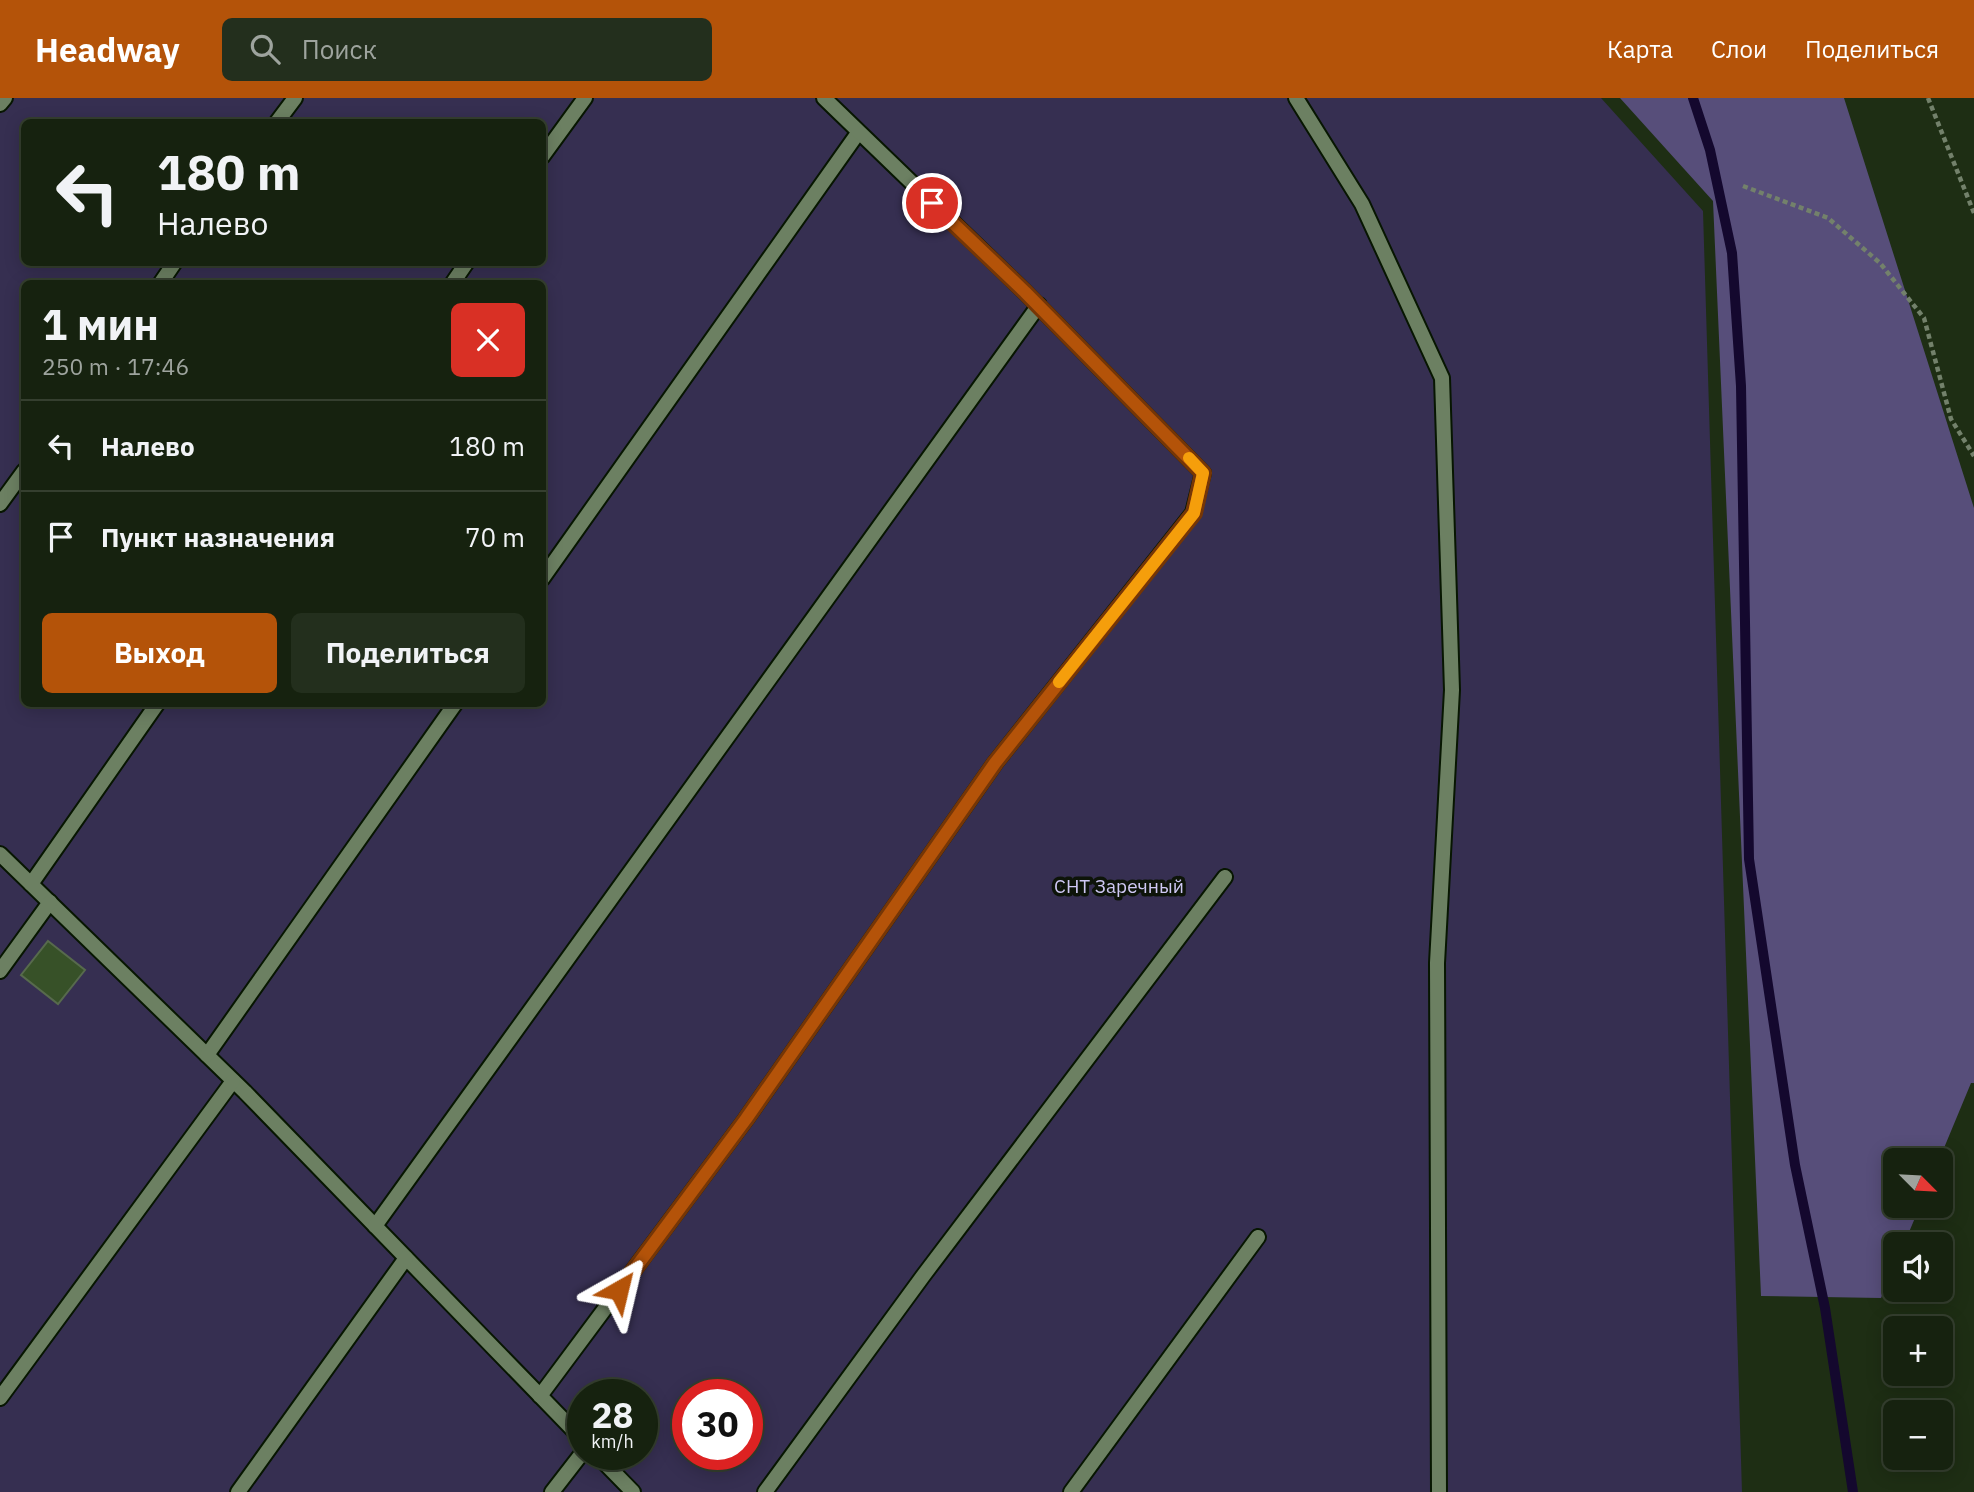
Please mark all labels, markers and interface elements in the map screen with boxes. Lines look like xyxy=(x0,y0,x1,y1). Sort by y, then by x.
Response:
search box xyxy=(222,18,712,81)
text: Headway xyxy=(35,28,180,71)
icon: search xyxy=(246,30,284,68)
text: Поиск xyxy=(302,32,377,66)
text: Карта xyxy=(1607,33,1673,65)
text: Слои xyxy=(1711,33,1767,65)
text: Поделиться xyxy=(1805,33,1939,65)
text: 180 m xyxy=(157,140,301,203)
icon: left xyxy=(42,147,133,238)
pin xyxy=(902,173,962,233)
icon: arrive xyxy=(913,184,951,222)
text: Налево xyxy=(157,202,268,244)
text: 1 мин xyxy=(42,297,159,352)
button: close xyxy=(451,303,525,377)
text: 250 m · 17:46 xyxy=(42,351,189,381)
icon: left xyxy=(42,427,80,465)
text: Налево xyxy=(101,429,195,463)
text: 180 m xyxy=(449,429,525,463)
icon: arrive xyxy=(42,518,80,556)
text: Пункт назначения xyxy=(101,520,335,554)
text: 70 m xyxy=(465,520,525,554)
button: Выход xyxy=(42,613,277,693)
button: Поделиться xyxy=(291,613,525,693)
park label: СНТ Заречный xyxy=(1054,874,1184,898)
north arrow xyxy=(1883,1148,1953,1218)
map controls xyxy=(1883,1148,1953,1470)
button: sound xyxy=(1883,1232,1953,1302)
position arrow xyxy=(582,1253,656,1327)
button: + xyxy=(1883,1316,1953,1386)
speed limit sign: 30 xyxy=(672,1379,763,1470)
text: 28 xyxy=(591,1392,634,1438)
button: − xyxy=(1883,1400,1953,1470)
text: km/h xyxy=(591,1430,634,1453)

